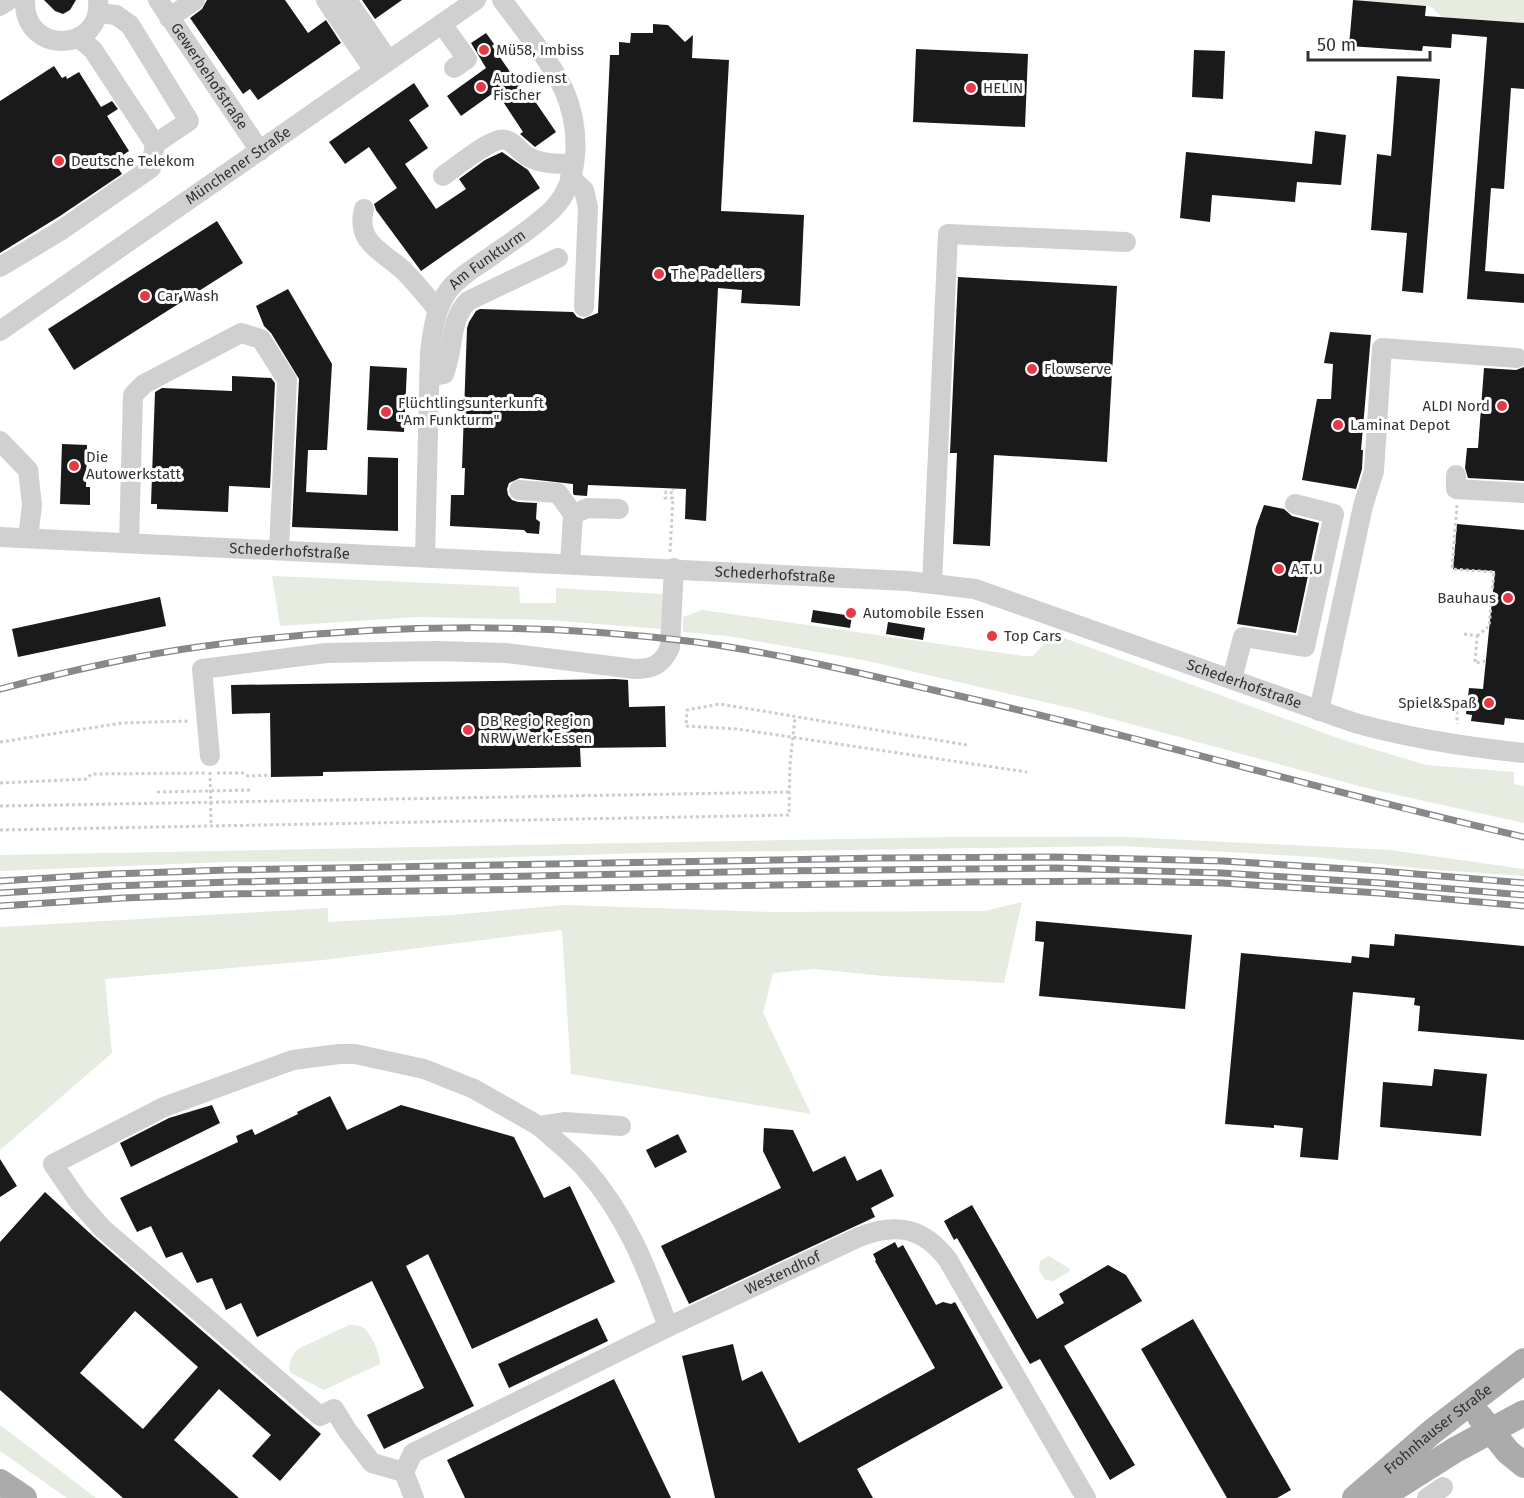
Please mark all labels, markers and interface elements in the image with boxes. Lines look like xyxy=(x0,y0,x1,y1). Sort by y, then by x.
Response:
street label: Gewerbehofstraße xyxy=(167,19,252,133)
scale bar xyxy=(1308,24,1430,62)
text: 50 m xyxy=(1317,34,1356,56)
place label: Mü58, Imbiss xyxy=(496,41,584,59)
marker: Mü58, Imbiss xyxy=(477,43,491,57)
place label: Autodienst Fischer xyxy=(493,69,567,104)
place label: HELIN xyxy=(983,79,1023,97)
marker: Autodienst Fischer xyxy=(474,80,488,94)
marker: HELIN xyxy=(964,81,978,95)
street label: Münchener Straße xyxy=(182,123,294,208)
place label: Deutsche Telekom xyxy=(71,152,195,170)
marker: Deutsche Telekom xyxy=(52,154,66,168)
street label: Am Funkturm xyxy=(445,226,529,293)
place label: The Padellers xyxy=(671,265,762,283)
marker: The Padellers xyxy=(652,267,666,281)
place label: Car Wash xyxy=(157,287,219,305)
marker: Car Wash xyxy=(138,289,152,303)
place label: Flowserve xyxy=(1044,360,1112,378)
marker: Flowserve xyxy=(1025,362,1039,376)
place label: Flüchtlingsunterkunft "Am Funkturm" xyxy=(398,394,544,429)
place label: ALDI Nord xyxy=(1423,397,1490,415)
marker: ALDI Nord xyxy=(1495,399,1509,413)
marker: Flüchtlingsunterkunft "Am Funkturm" xyxy=(379,405,393,419)
place label: Laminat Depot xyxy=(1350,416,1450,434)
marker: Laminat Depot xyxy=(1331,418,1345,432)
place label: Die Autowerkstatt xyxy=(86,448,181,483)
marker: Die Autowerkstatt xyxy=(67,459,81,473)
street label: Schederhofstraße xyxy=(229,539,350,563)
place label: A.T.U xyxy=(1291,560,1323,578)
marker: A.T.U xyxy=(1272,562,1286,576)
street label: Schederhofstraße xyxy=(714,563,836,586)
place label: Bauhaus xyxy=(1437,589,1496,607)
marker: Bauhaus xyxy=(1501,591,1515,605)
place label: Automobile Essen xyxy=(863,604,984,622)
marker: Automobile Essen xyxy=(844,606,858,620)
place label: Top Cars xyxy=(1004,627,1062,645)
marker: Top Cars xyxy=(985,629,999,643)
street label: Schederhofstraße xyxy=(1184,655,1304,713)
place label: Spiel&Spaß xyxy=(1398,694,1477,712)
marker: Spiel&Spaß xyxy=(1482,696,1496,710)
place label: DB Regio Region NRW Werk Essen xyxy=(480,712,592,747)
marker: DB Regio Region NRW Werk Essen xyxy=(461,723,475,737)
street label: Westendhof xyxy=(742,1247,824,1298)
street label: Frohnhauser Straße xyxy=(1380,1380,1495,1478)

